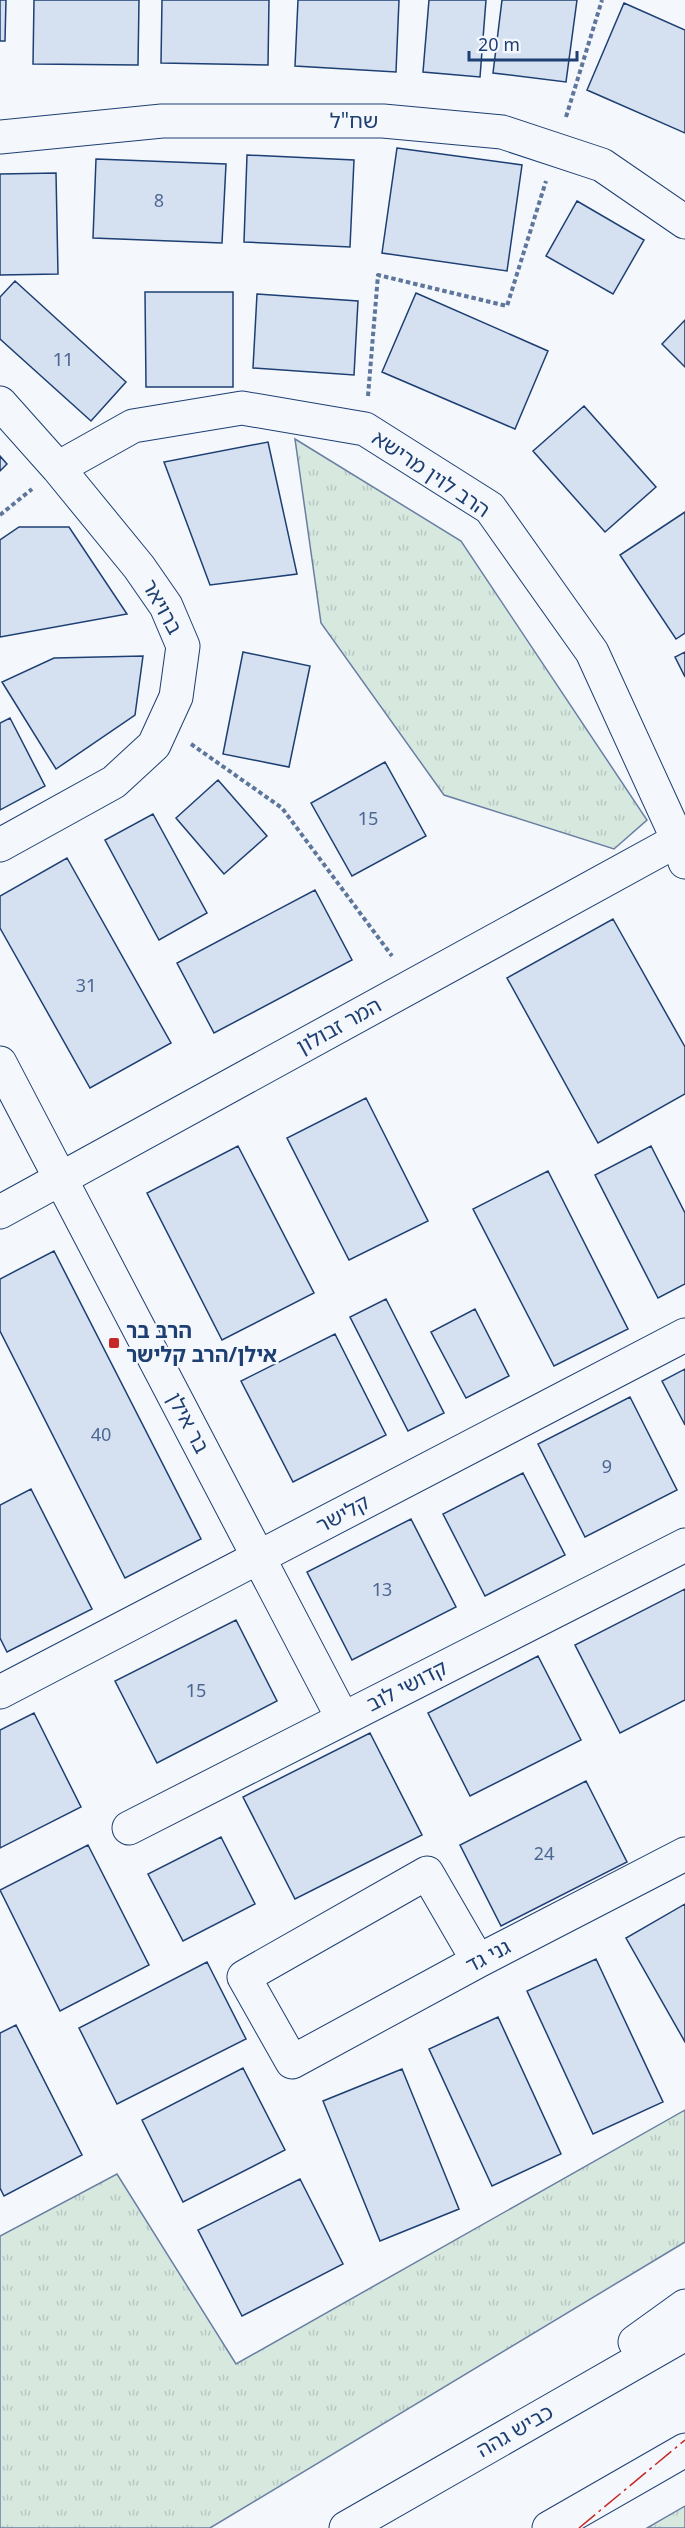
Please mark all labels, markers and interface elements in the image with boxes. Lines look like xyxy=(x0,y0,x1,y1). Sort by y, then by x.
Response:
scale bar xyxy=(469,24,577,62)
text: 20 m xyxy=(478,32,520,56)
street label: שח"ל xyxy=(330,106,378,134)
house number: 8 xyxy=(154,188,164,212)
house number: 11 xyxy=(53,347,73,371)
street label: הרב לוין מרישא xyxy=(367,423,496,523)
street label: ברויאר xyxy=(136,574,189,639)
house number: 15 xyxy=(358,806,378,830)
house number: 31 xyxy=(76,973,96,997)
street label: המר זבולון xyxy=(291,990,386,1060)
place label: הרב בר אילן/הרב קלישר xyxy=(126,1316,277,1368)
marker: הרב בר אילן/הרב קלישר xyxy=(107,1336,121,1350)
street label: בר אילן xyxy=(161,1387,217,1458)
house number: 40 xyxy=(91,1422,111,1446)
house number: 9 xyxy=(602,1454,612,1478)
street label: קלישר xyxy=(311,1487,374,1539)
house number: 13 xyxy=(372,1577,392,1601)
street label: קדושי לוב xyxy=(361,1653,452,1717)
house number: 15 xyxy=(186,1678,206,1702)
house number: 24 xyxy=(534,1841,555,1865)
street label: גני גד xyxy=(460,1932,515,1978)
street label: כביש גהה xyxy=(471,2397,558,2463)

